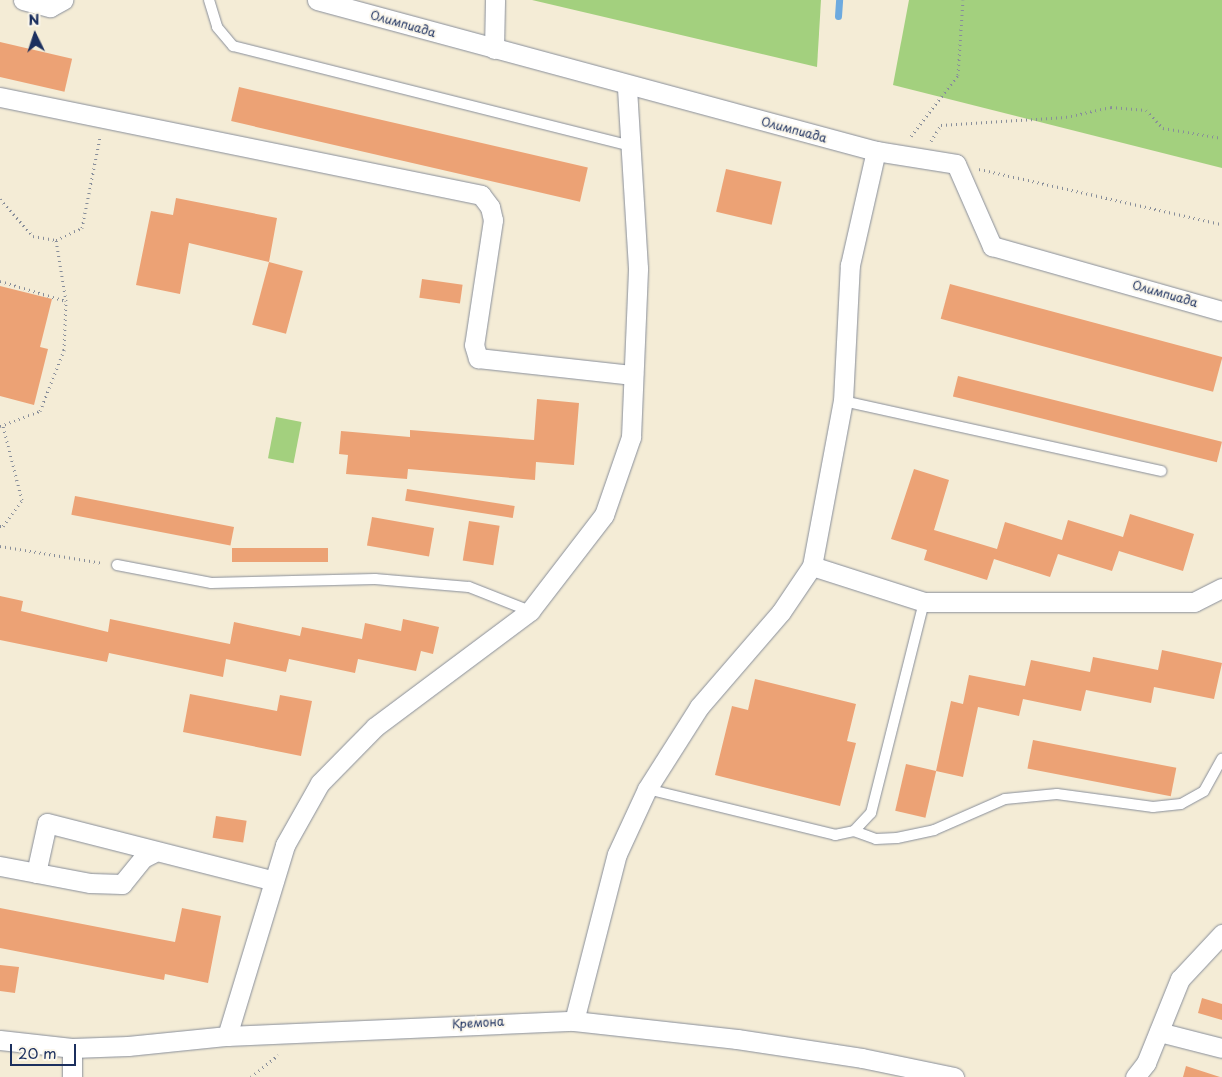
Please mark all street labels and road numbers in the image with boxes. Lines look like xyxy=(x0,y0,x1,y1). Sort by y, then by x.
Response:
street label: Олимпиада xyxy=(369,8,437,40)
street label: Олимпиада xyxy=(760,114,828,146)
street label: Олимпиада xyxy=(1131,278,1199,310)
street label: Кремона xyxy=(451,1014,505,1032)

